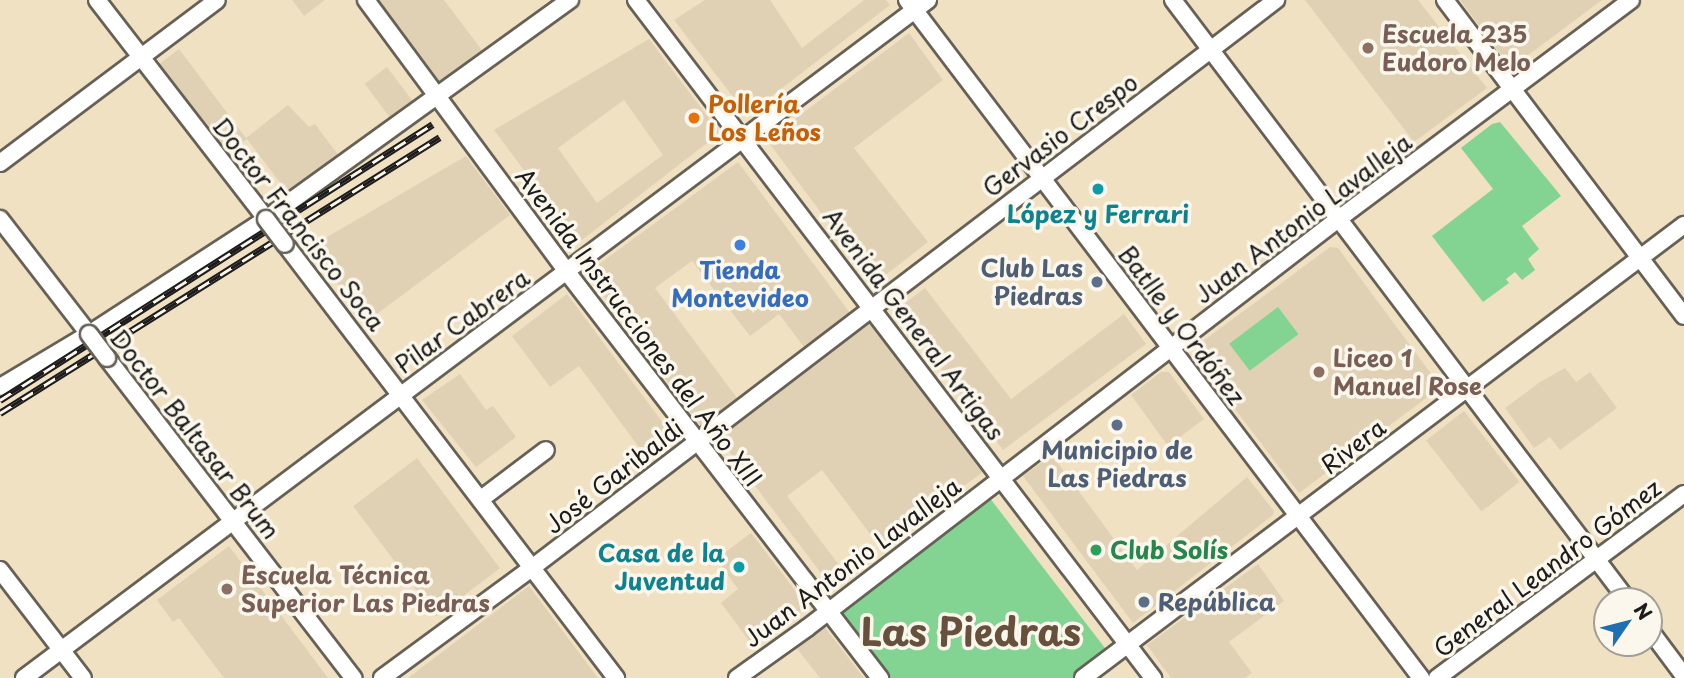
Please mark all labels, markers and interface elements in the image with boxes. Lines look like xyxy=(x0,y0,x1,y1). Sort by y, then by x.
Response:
place label: Escuela 235 Eudoro Melo xyxy=(1382,20,1531,76)
marker: Escuela 235 Eudoro Melo xyxy=(1360,40,1376,56)
street label: Gervasio Crespo xyxy=(977,67,1143,203)
place label: Pollería Los Leños xyxy=(708,90,822,146)
marker: Pollería Los Leños xyxy=(686,110,702,126)
street label: Doctor Francisco Soca xyxy=(207,112,391,336)
street label: Juan Antonio Lavalleja xyxy=(1189,127,1417,309)
street label: Avenida Instrucciones del Año XIII xyxy=(510,163,768,491)
marker: López y Ferrari xyxy=(1090,181,1106,197)
place label: López y Ferrari xyxy=(1006,200,1190,228)
street label: Avenida General Artigas xyxy=(817,202,1011,446)
marker: Tienda Montevideo xyxy=(732,237,748,253)
street label: Batlle y Ordóñez xyxy=(1112,239,1252,411)
place label: Club Las Piedras xyxy=(980,254,1083,310)
place label: Tienda Montevideo xyxy=(671,256,809,312)
street label: Pilar Cabrera xyxy=(390,263,534,379)
marker: Club Las Piedras xyxy=(1089,274,1105,290)
street label: Doctor Baltasar Brum xyxy=(104,323,286,545)
place label: Liceo 1 Manuel Rose xyxy=(1333,344,1483,400)
marker: Liceo 1 Manuel Rose xyxy=(1311,364,1327,380)
street label: Rivera xyxy=(1315,412,1391,480)
street label: José Garibaldi xyxy=(540,414,688,538)
marker: Municipio de Las Piedras xyxy=(1109,417,1125,433)
place label: Municipio de Las Piedras xyxy=(1041,436,1193,492)
street label: Juan Antonio Lavalleja xyxy=(738,471,966,653)
street label: General Leandro Gómez xyxy=(1427,473,1667,663)
place label: Club Solís xyxy=(1110,536,1228,564)
place label: Casa de la Juventud xyxy=(596,539,725,595)
marker: Club Solís xyxy=(1088,542,1104,558)
marker: Casa de la Juventud xyxy=(731,559,747,575)
place label: Escuela Técnica Superior Las Piedras xyxy=(241,561,490,617)
marker: Escuela Técnica Superior Las Piedras xyxy=(219,581,235,597)
north arrow xyxy=(1593,587,1663,657)
place label: República xyxy=(1158,588,1276,616)
marker: República xyxy=(1136,594,1152,610)
text: N xyxy=(1628,597,1659,625)
district label: Las Piedras xyxy=(861,608,1081,654)

